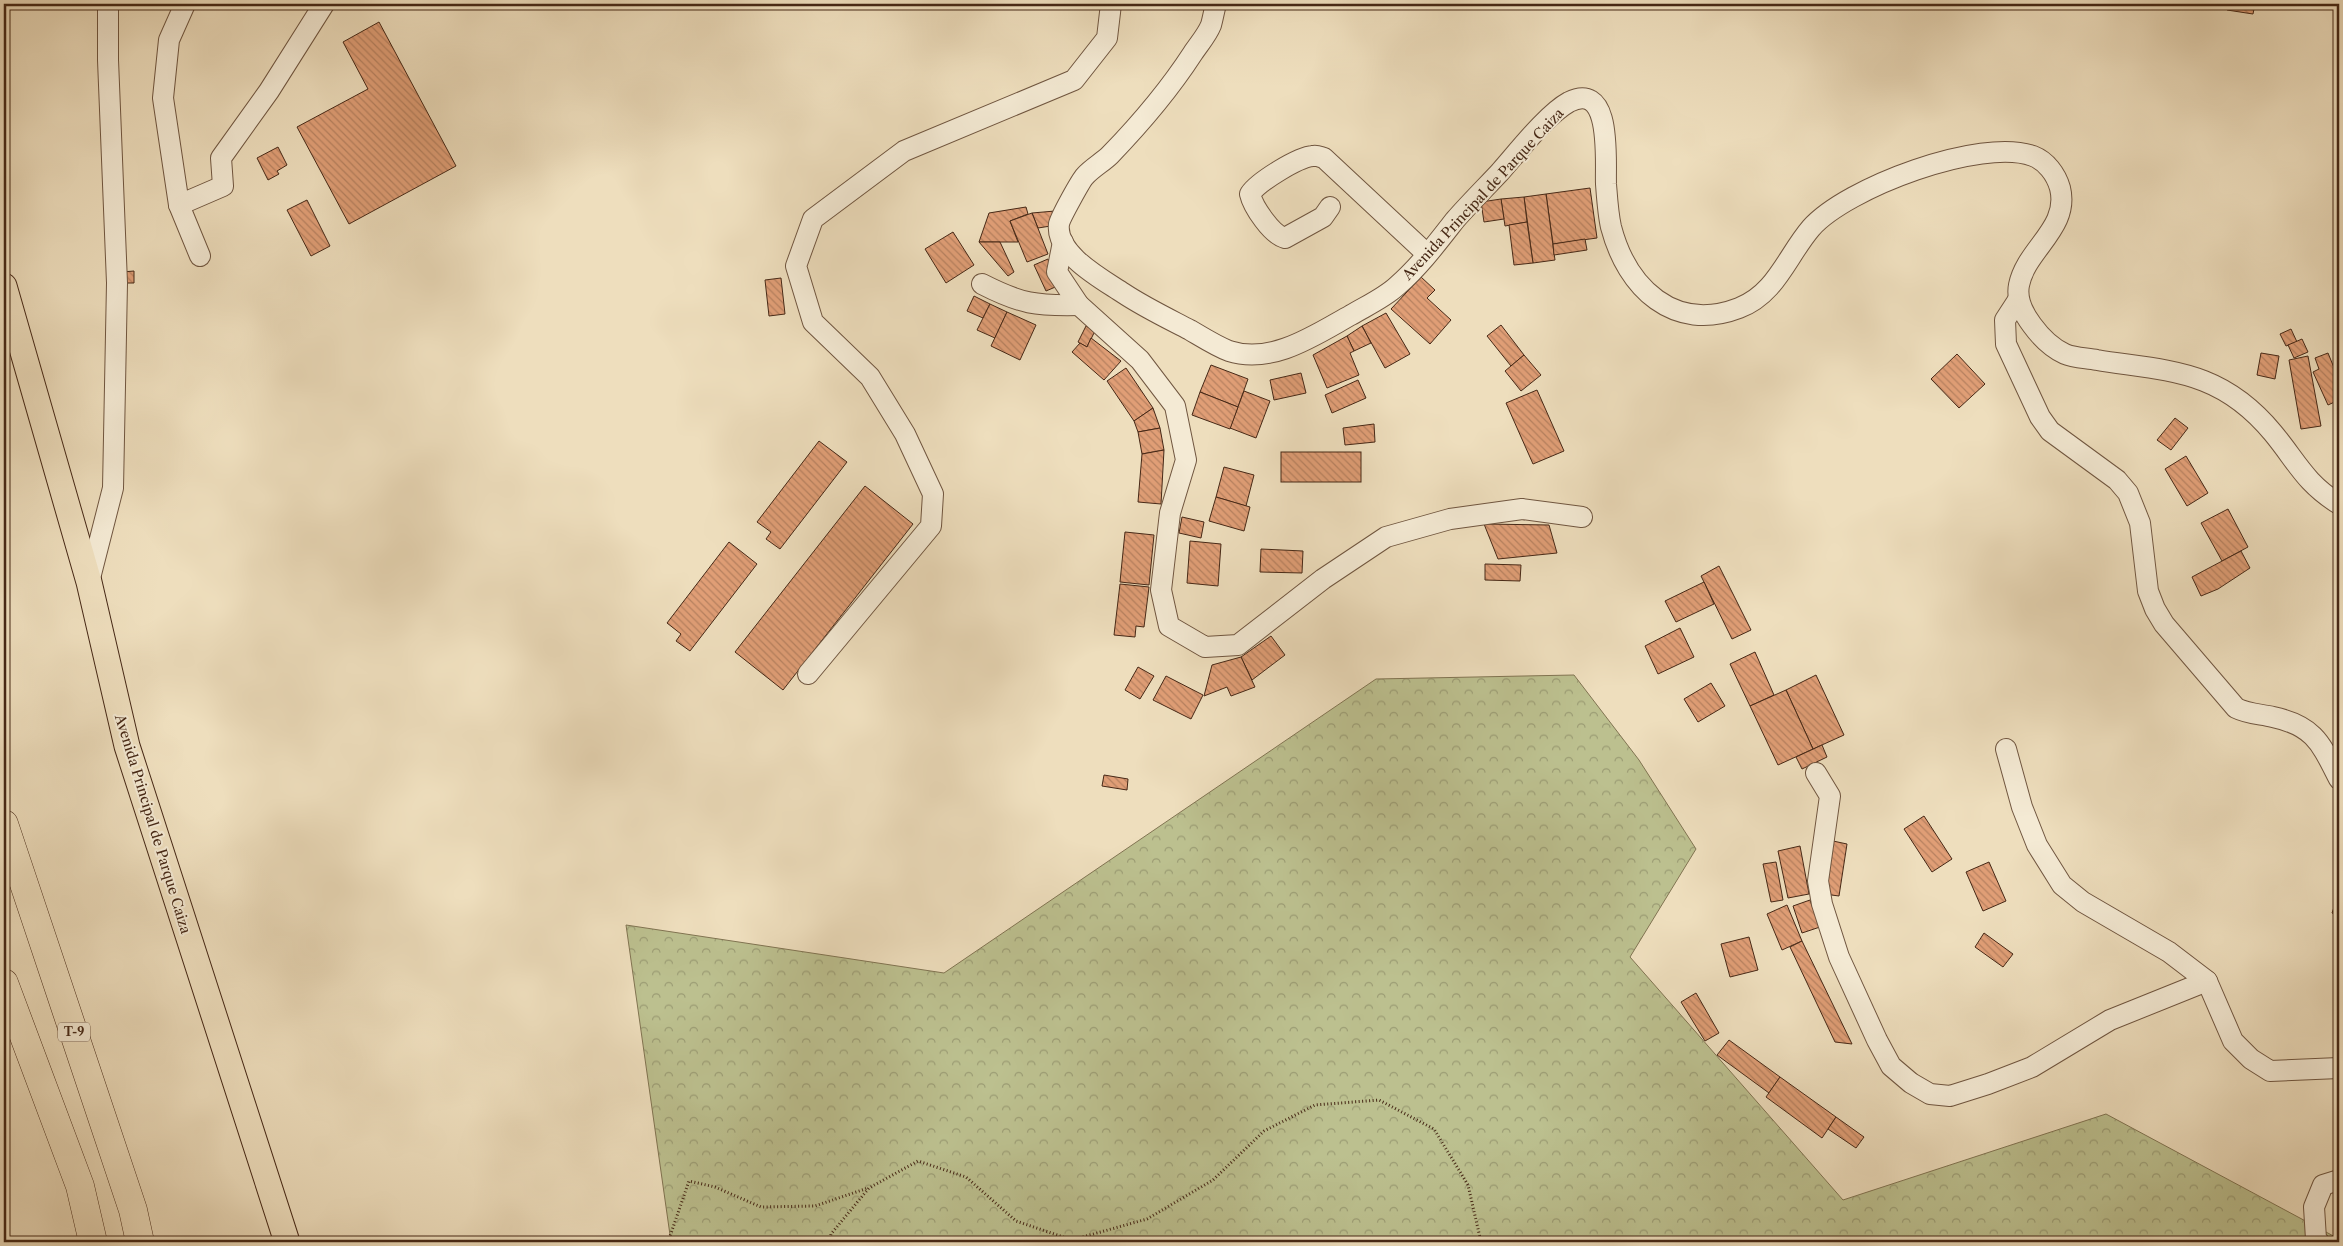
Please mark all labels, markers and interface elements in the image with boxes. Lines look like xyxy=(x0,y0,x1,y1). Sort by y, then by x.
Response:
street label: Avenida Principal de Parque Caiza xyxy=(1398,104,1568,284)
street label: Avenida Principal de Parque Caiza xyxy=(111,711,195,937)
road number: T-9 xyxy=(58,1022,90,1042)

